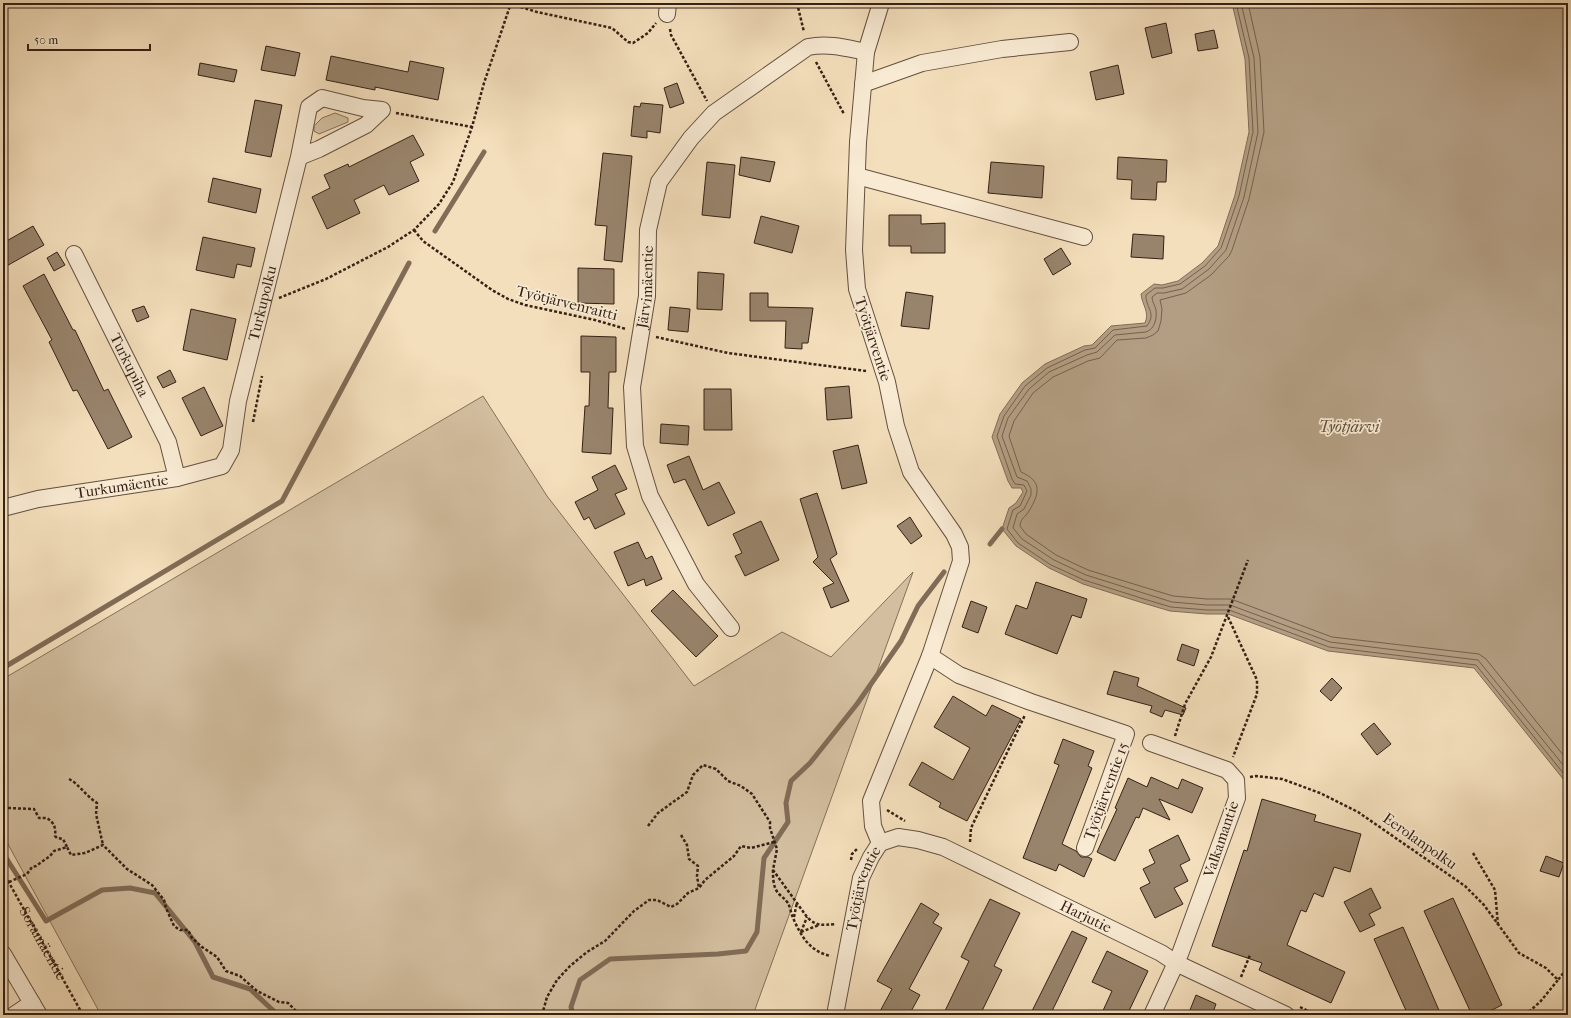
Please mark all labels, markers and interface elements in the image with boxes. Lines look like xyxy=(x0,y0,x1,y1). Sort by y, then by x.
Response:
scale bar xyxy=(28,26,150,52)
text: 50 m xyxy=(34,33,58,47)
street label: Järvimäentie xyxy=(633,245,657,331)
street label: Turkupolku xyxy=(244,263,281,343)
street label: Työtjärvenraitti xyxy=(515,282,620,324)
street label: Työtjärventie xyxy=(851,294,895,384)
street label: Turkupiha xyxy=(106,330,153,401)
water label: Työtjärvi xyxy=(1319,417,1381,436)
street label: Turkumäentie xyxy=(74,470,170,502)
street label: Työtjärventie 15 xyxy=(1080,740,1132,842)
street label: Valkamantie xyxy=(1199,798,1243,881)
street label: Eerolanpolku xyxy=(1380,809,1461,873)
street label: Työtjärventie xyxy=(842,842,885,932)
street label: Harjutie xyxy=(1057,896,1115,937)
street label: Soramäentie xyxy=(15,904,71,984)

